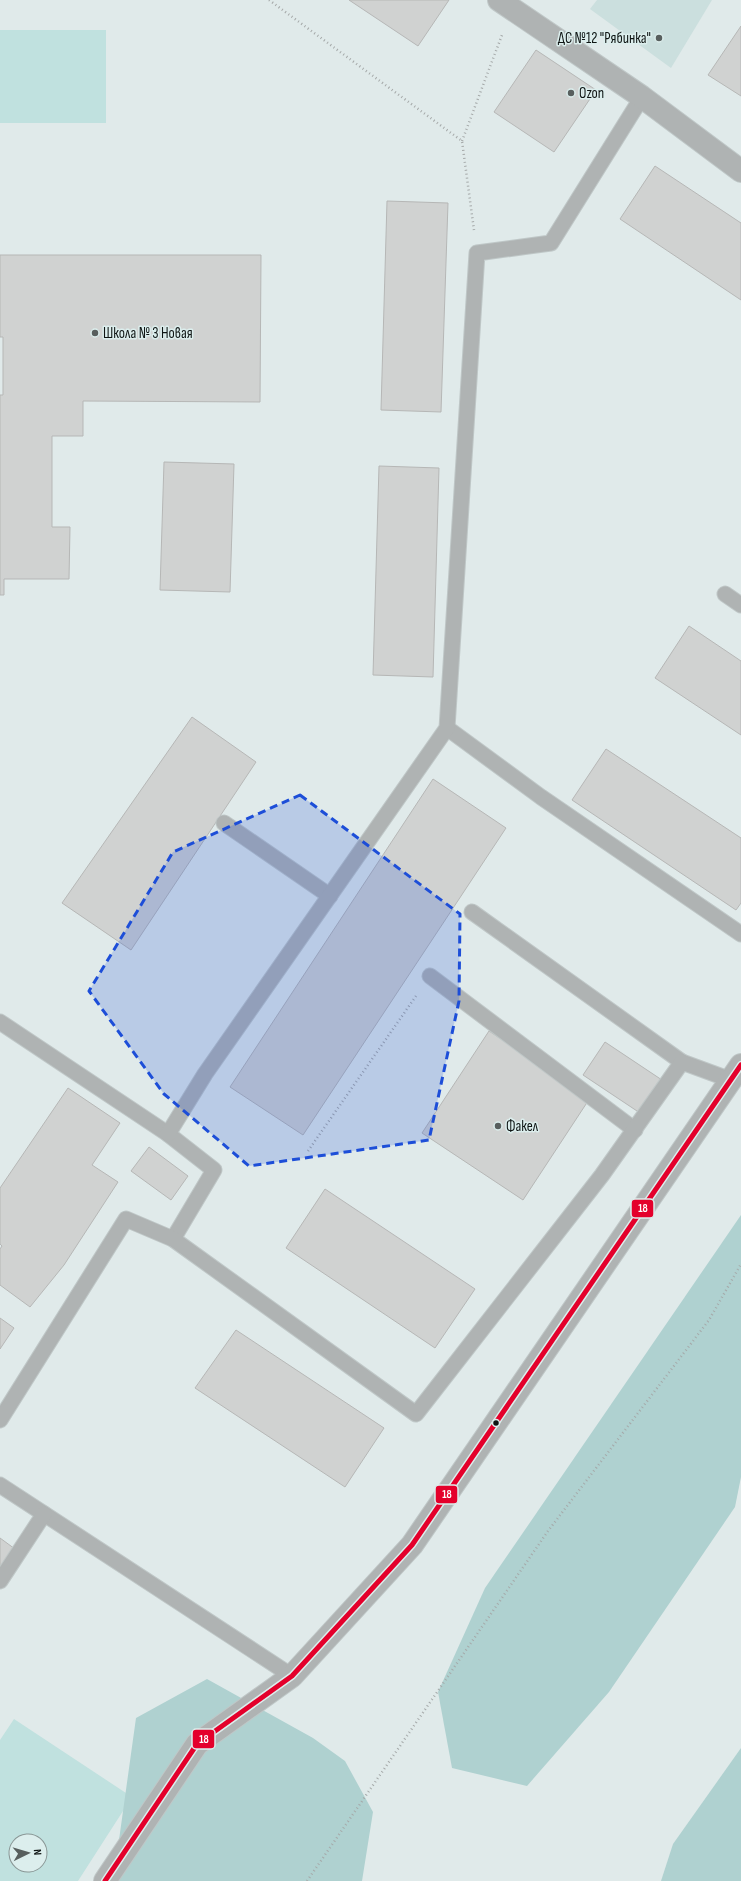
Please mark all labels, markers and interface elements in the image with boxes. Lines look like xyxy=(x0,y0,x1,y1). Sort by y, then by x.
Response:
place label: ДС №12 "Рябинка" xyxy=(558,29,651,48)
marker: ДС №12 "Рябинка" xyxy=(654,33,664,43)
place label: Ozon xyxy=(579,84,604,103)
marker: Ozon xyxy=(566,88,576,98)
place label: Школа № 3 Новая xyxy=(103,324,193,343)
marker: Школа № 3 Новая xyxy=(90,328,100,338)
place label: Факел xyxy=(506,1117,539,1136)
marker: Факел xyxy=(493,1121,503,1131)
line badge: 18 xyxy=(631,1199,654,1218)
text: 18 xyxy=(638,1202,648,1215)
unlabelled marker xyxy=(491,1418,501,1428)
line badge: 18 xyxy=(435,1485,458,1504)
text: 18 xyxy=(442,1488,452,1501)
line badge: 18 xyxy=(192,1729,215,1749)
text: 18 xyxy=(199,1733,209,1746)
north arrow xyxy=(8,1833,48,1873)
text: N xyxy=(31,1849,44,1856)

